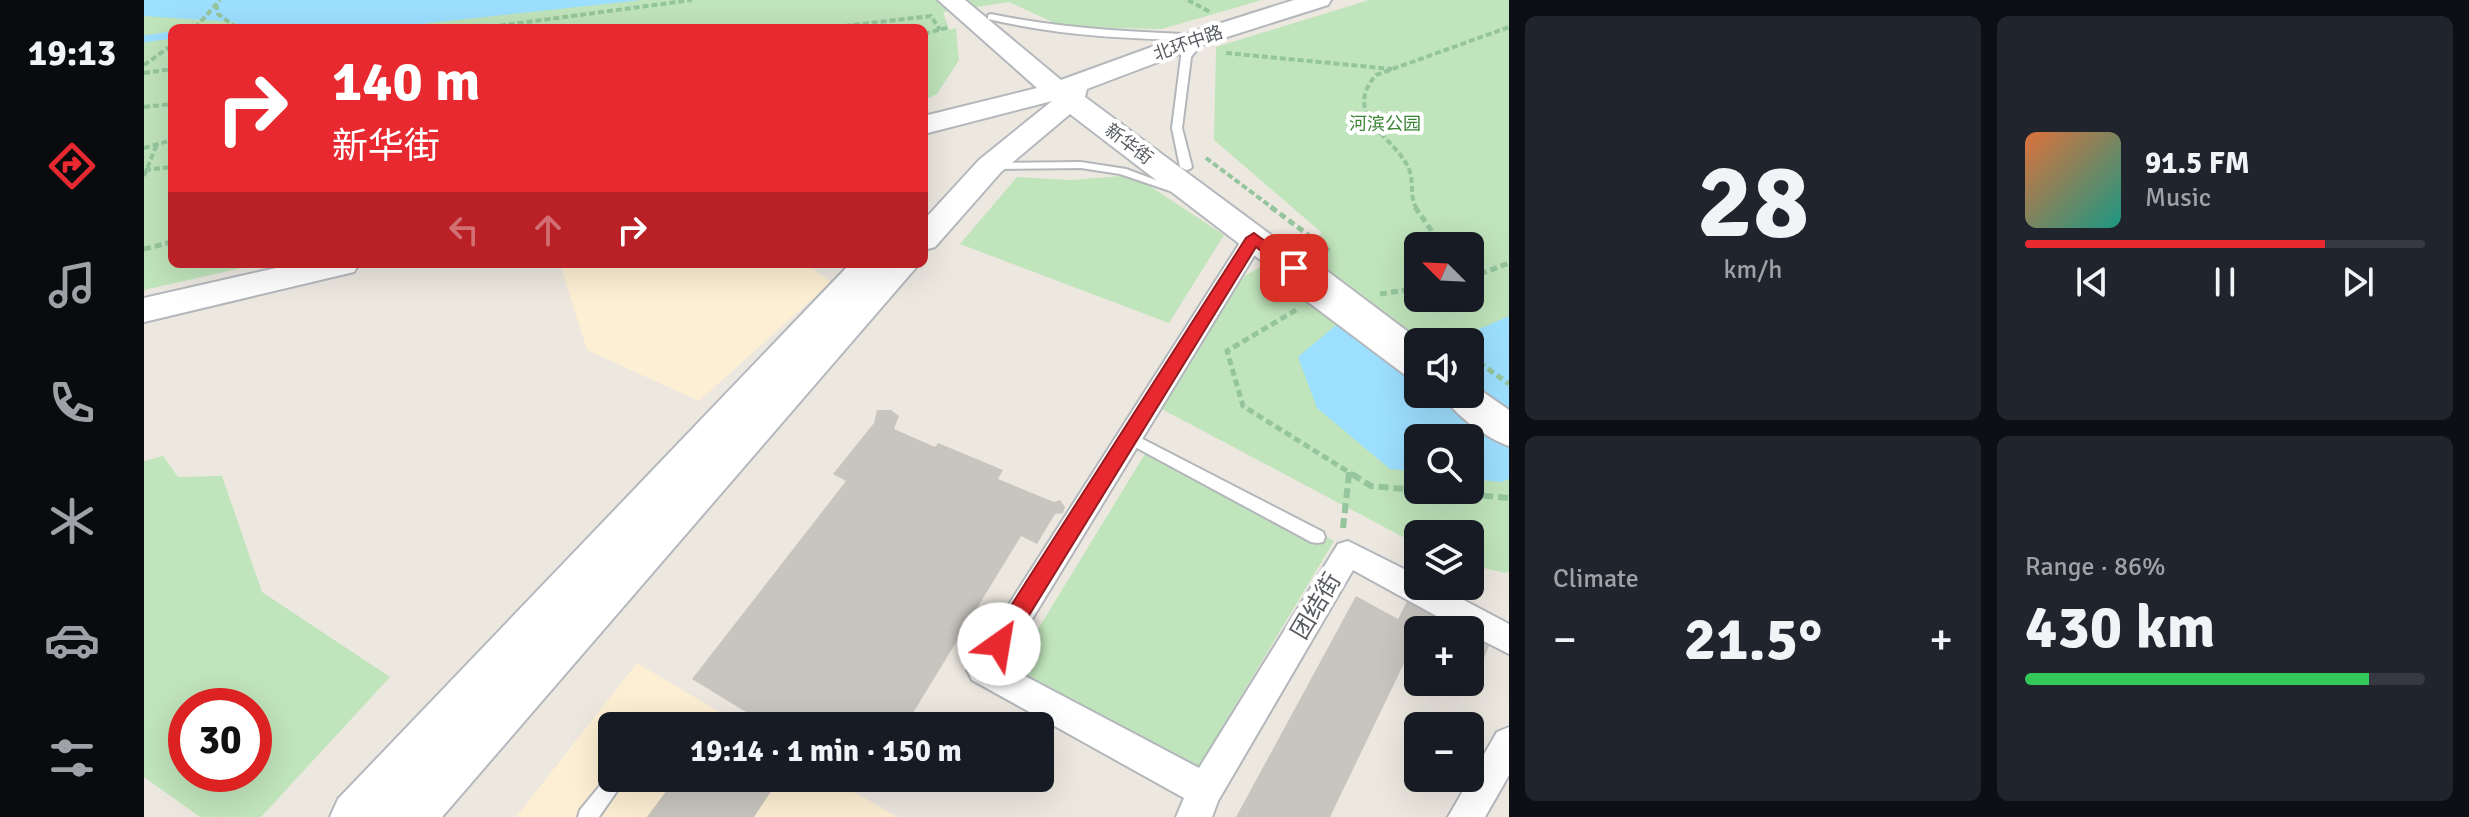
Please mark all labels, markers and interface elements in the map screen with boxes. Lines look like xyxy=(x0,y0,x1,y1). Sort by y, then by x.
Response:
street label: 北环中路 xyxy=(1150,21,1226,65)
text: 19:13 xyxy=(28,31,116,76)
text: 140 m xyxy=(332,47,480,116)
icon: right xyxy=(200,56,304,160)
park label: 河滨公园 xyxy=(1349,113,1421,135)
street label: 新华街 xyxy=(1101,119,1157,169)
text: 新华街 xyxy=(332,124,440,169)
icon: directions xyxy=(44,138,100,194)
text: 28 xyxy=(1697,138,1809,266)
text: 91.5 FM xyxy=(2145,145,2250,182)
text: Music xyxy=(2145,182,2211,214)
icon: left xyxy=(442,208,486,252)
icon: ahead xyxy=(526,208,570,252)
icon: right xyxy=(610,208,654,252)
north arrow xyxy=(1404,232,1484,312)
map controls xyxy=(1404,232,1484,792)
pin xyxy=(1260,234,1328,302)
icon: arrive xyxy=(1272,246,1316,290)
text: km/h xyxy=(1724,254,1782,286)
icon: music xyxy=(44,257,100,313)
icon: previous xyxy=(2070,260,2114,304)
icon: pause xyxy=(2203,260,2247,304)
icon: next xyxy=(2336,260,2380,304)
button: sound xyxy=(1404,328,1484,408)
icon: phone xyxy=(44,375,100,431)
button: search xyxy=(1404,424,1484,504)
icon: climate xyxy=(44,493,100,549)
button: layers xyxy=(1404,520,1484,600)
text: Range · 86% xyxy=(2025,551,2166,583)
text: Climate xyxy=(1553,563,1639,595)
street label: 团结街 xyxy=(1285,567,1347,645)
text: 430 km xyxy=(2025,591,2215,665)
position arrow xyxy=(957,602,1041,686)
text: 21.5° xyxy=(1684,603,1822,677)
icon: car xyxy=(44,612,100,668)
text: − xyxy=(1553,613,1577,667)
text: + xyxy=(1929,613,1953,667)
button: + xyxy=(1404,616,1484,696)
speed limit sign: 30 xyxy=(168,688,272,792)
button: − xyxy=(1404,712,1484,792)
icon: filters xyxy=(44,730,100,786)
text: 19:14 · 1 min · 150 m xyxy=(690,733,962,770)

